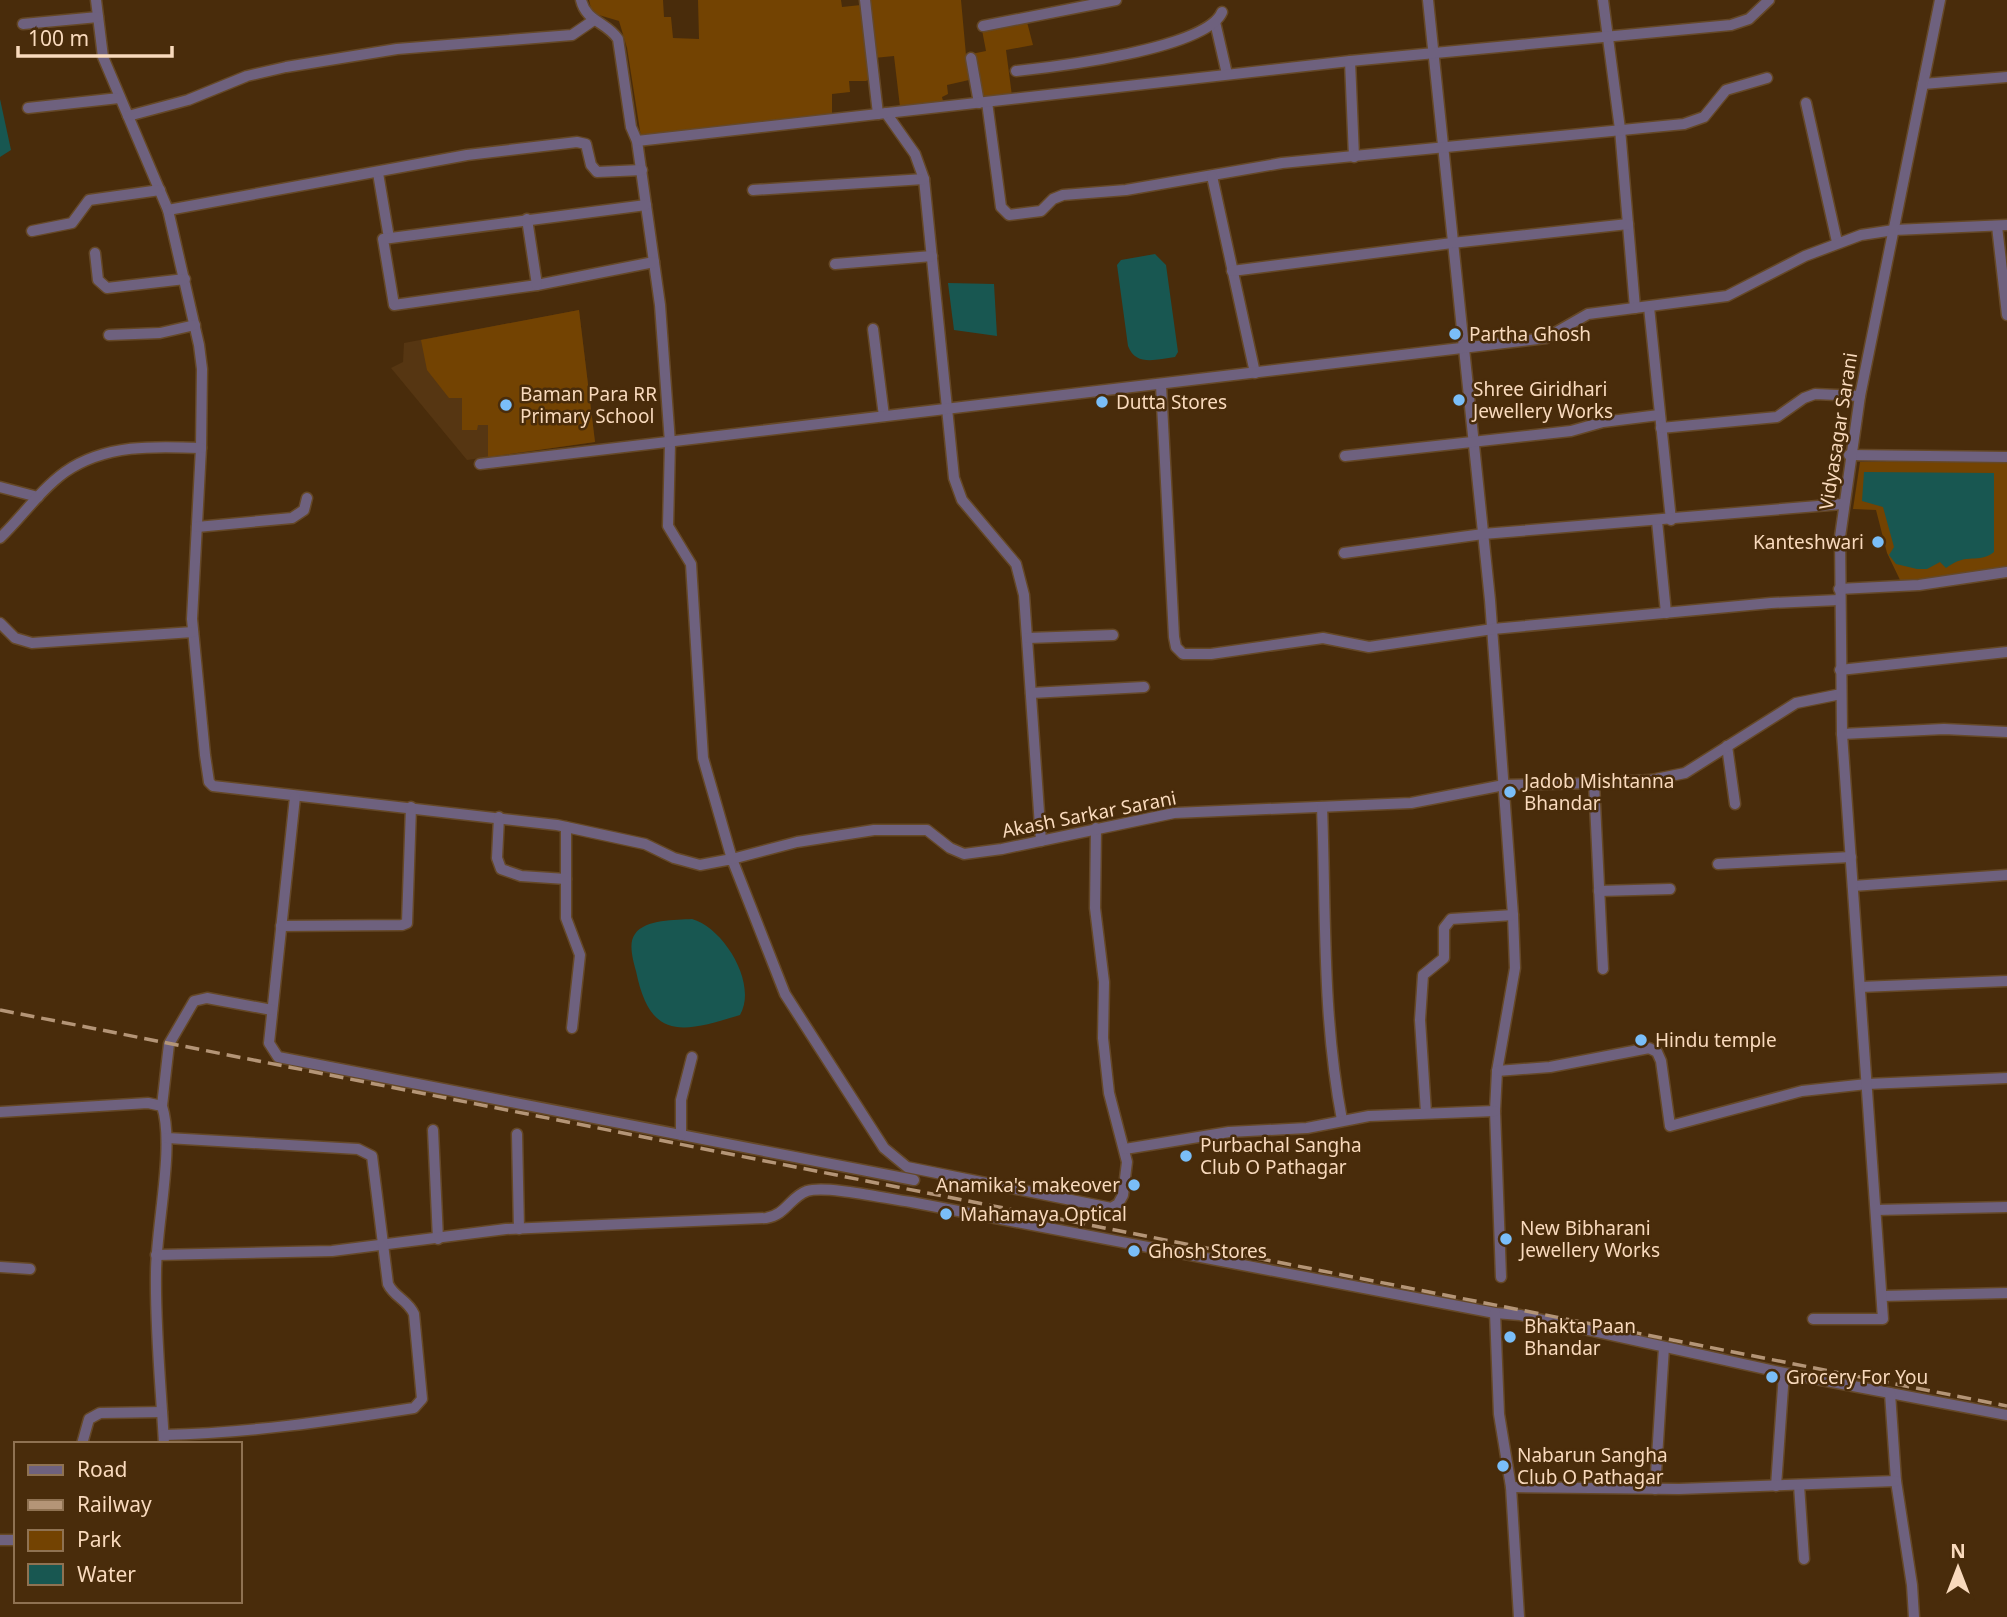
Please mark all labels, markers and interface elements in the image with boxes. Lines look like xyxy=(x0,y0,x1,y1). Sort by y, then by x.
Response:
scale bar xyxy=(18,14,172,58)
text: 100 m xyxy=(28,24,89,52)
place label: Partha Ghosh xyxy=(1469,321,1591,347)
marker: Partha Ghosh xyxy=(1447,326,1463,342)
street label: Vidyasagar Sarani xyxy=(1813,350,1863,512)
place label: Shree Giridhari Jewellery Works xyxy=(1471,376,1613,424)
place label: Baman Para RR Primary School xyxy=(520,381,657,429)
place label: Dutta Stores xyxy=(1116,389,1227,415)
marker: Shree Giridhari Jewellery Works xyxy=(1451,392,1467,408)
marker: Dutta Stores xyxy=(1094,394,1110,410)
marker: Baman Para RR Primary School xyxy=(498,397,514,413)
place label: Kanteshwari xyxy=(1753,529,1864,555)
marker: Kanteshwari xyxy=(1870,534,1886,550)
place label: Jadob Mishtanna Bhandar xyxy=(1522,768,1674,816)
street label: Akash Sarkar Sarani xyxy=(1000,784,1178,844)
marker: Jadob Mishtanna Bhandar xyxy=(1502,784,1518,800)
place label: Hindu temple xyxy=(1655,1027,1777,1053)
marker: Hindu temple xyxy=(1633,1032,1649,1048)
place label: Purbachal Sangha Club O Pathagar xyxy=(1200,1132,1362,1180)
marker: Purbachal Sangha Club O Pathagar xyxy=(1178,1148,1194,1164)
place label: Anamika's makeover xyxy=(936,1172,1120,1198)
marker: Anamika's makeover xyxy=(1126,1177,1142,1193)
place label: Mahamaya Optical xyxy=(960,1201,1127,1227)
marker: Mahamaya Optical xyxy=(938,1206,954,1222)
place label: New Bibharani Jewellery Works xyxy=(1518,1215,1660,1263)
marker: New Bibharani Jewellery Works xyxy=(1498,1231,1514,1247)
place label: Ghosh Stores xyxy=(1148,1238,1267,1264)
marker: Ghosh Stores xyxy=(1126,1243,1142,1259)
place label: Bhakta Paan Bhandar xyxy=(1524,1313,1636,1361)
marker: Bhakta Paan Bhandar xyxy=(1502,1329,1518,1345)
place label: Grocery For You xyxy=(1786,1364,1928,1390)
marker: Grocery For You xyxy=(1764,1369,1780,1385)
legend xyxy=(14,1442,242,1603)
place label: Nabarun Sangha Club O Pathagar xyxy=(1517,1442,1668,1490)
text: Road xyxy=(77,1455,127,1483)
marker: Nabarun Sangha Club O Pathagar xyxy=(1495,1458,1511,1474)
text: Railway xyxy=(77,1490,152,1518)
text: Park xyxy=(77,1525,122,1553)
north arrow xyxy=(1923,1533,1993,1603)
text: N xyxy=(1950,1538,1966,1564)
text: Water xyxy=(77,1560,136,1588)

